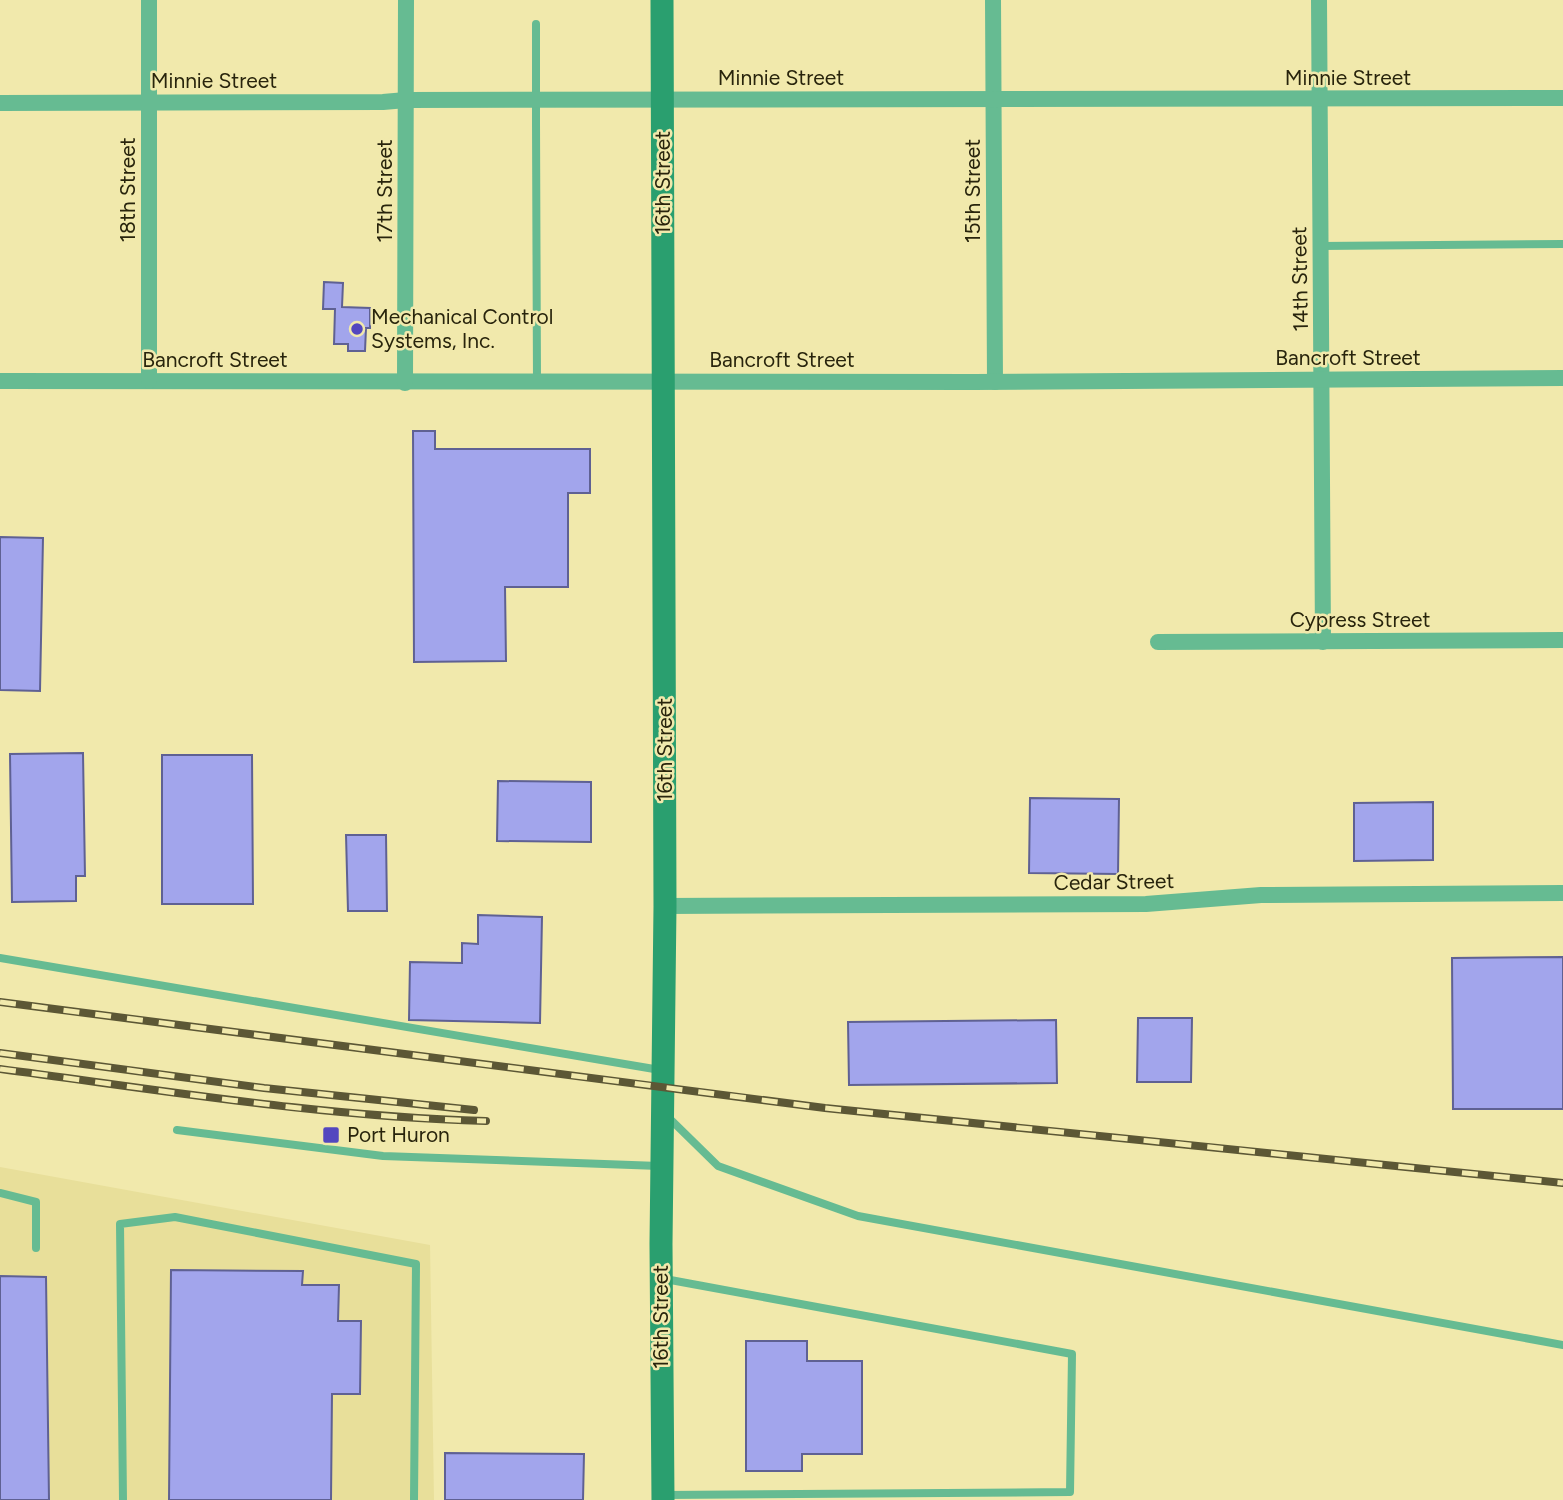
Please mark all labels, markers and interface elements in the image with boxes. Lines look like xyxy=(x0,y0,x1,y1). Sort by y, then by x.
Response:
street label: Minnie Street xyxy=(718,65,844,90)
street label: Minnie Street xyxy=(1285,65,1411,90)
street label: Minnie Street xyxy=(151,68,277,93)
street label: 16th Street xyxy=(650,131,675,235)
street label: 18th Street xyxy=(115,137,140,243)
street label: 17th Street xyxy=(372,139,397,243)
street label: 15th Street xyxy=(960,139,985,243)
street label: 14th Street xyxy=(1286,226,1313,332)
place label: Mechanical Control Systems, Inc. xyxy=(371,304,553,353)
marker: Mechanical Control Systems, Inc. xyxy=(349,321,365,337)
street label: Bancroft Street xyxy=(1275,345,1421,370)
street label: Bancroft Street xyxy=(142,347,288,372)
street label: Bancroft Street xyxy=(709,347,855,372)
street label: Cypress Street xyxy=(1290,607,1430,632)
street label: 16th Street xyxy=(652,698,677,802)
street label: Cedar Street xyxy=(1053,868,1175,895)
place label: Port Huron xyxy=(347,1122,450,1147)
marker: Port Huron xyxy=(321,1125,341,1145)
street label: 16th Street xyxy=(648,1265,673,1369)

